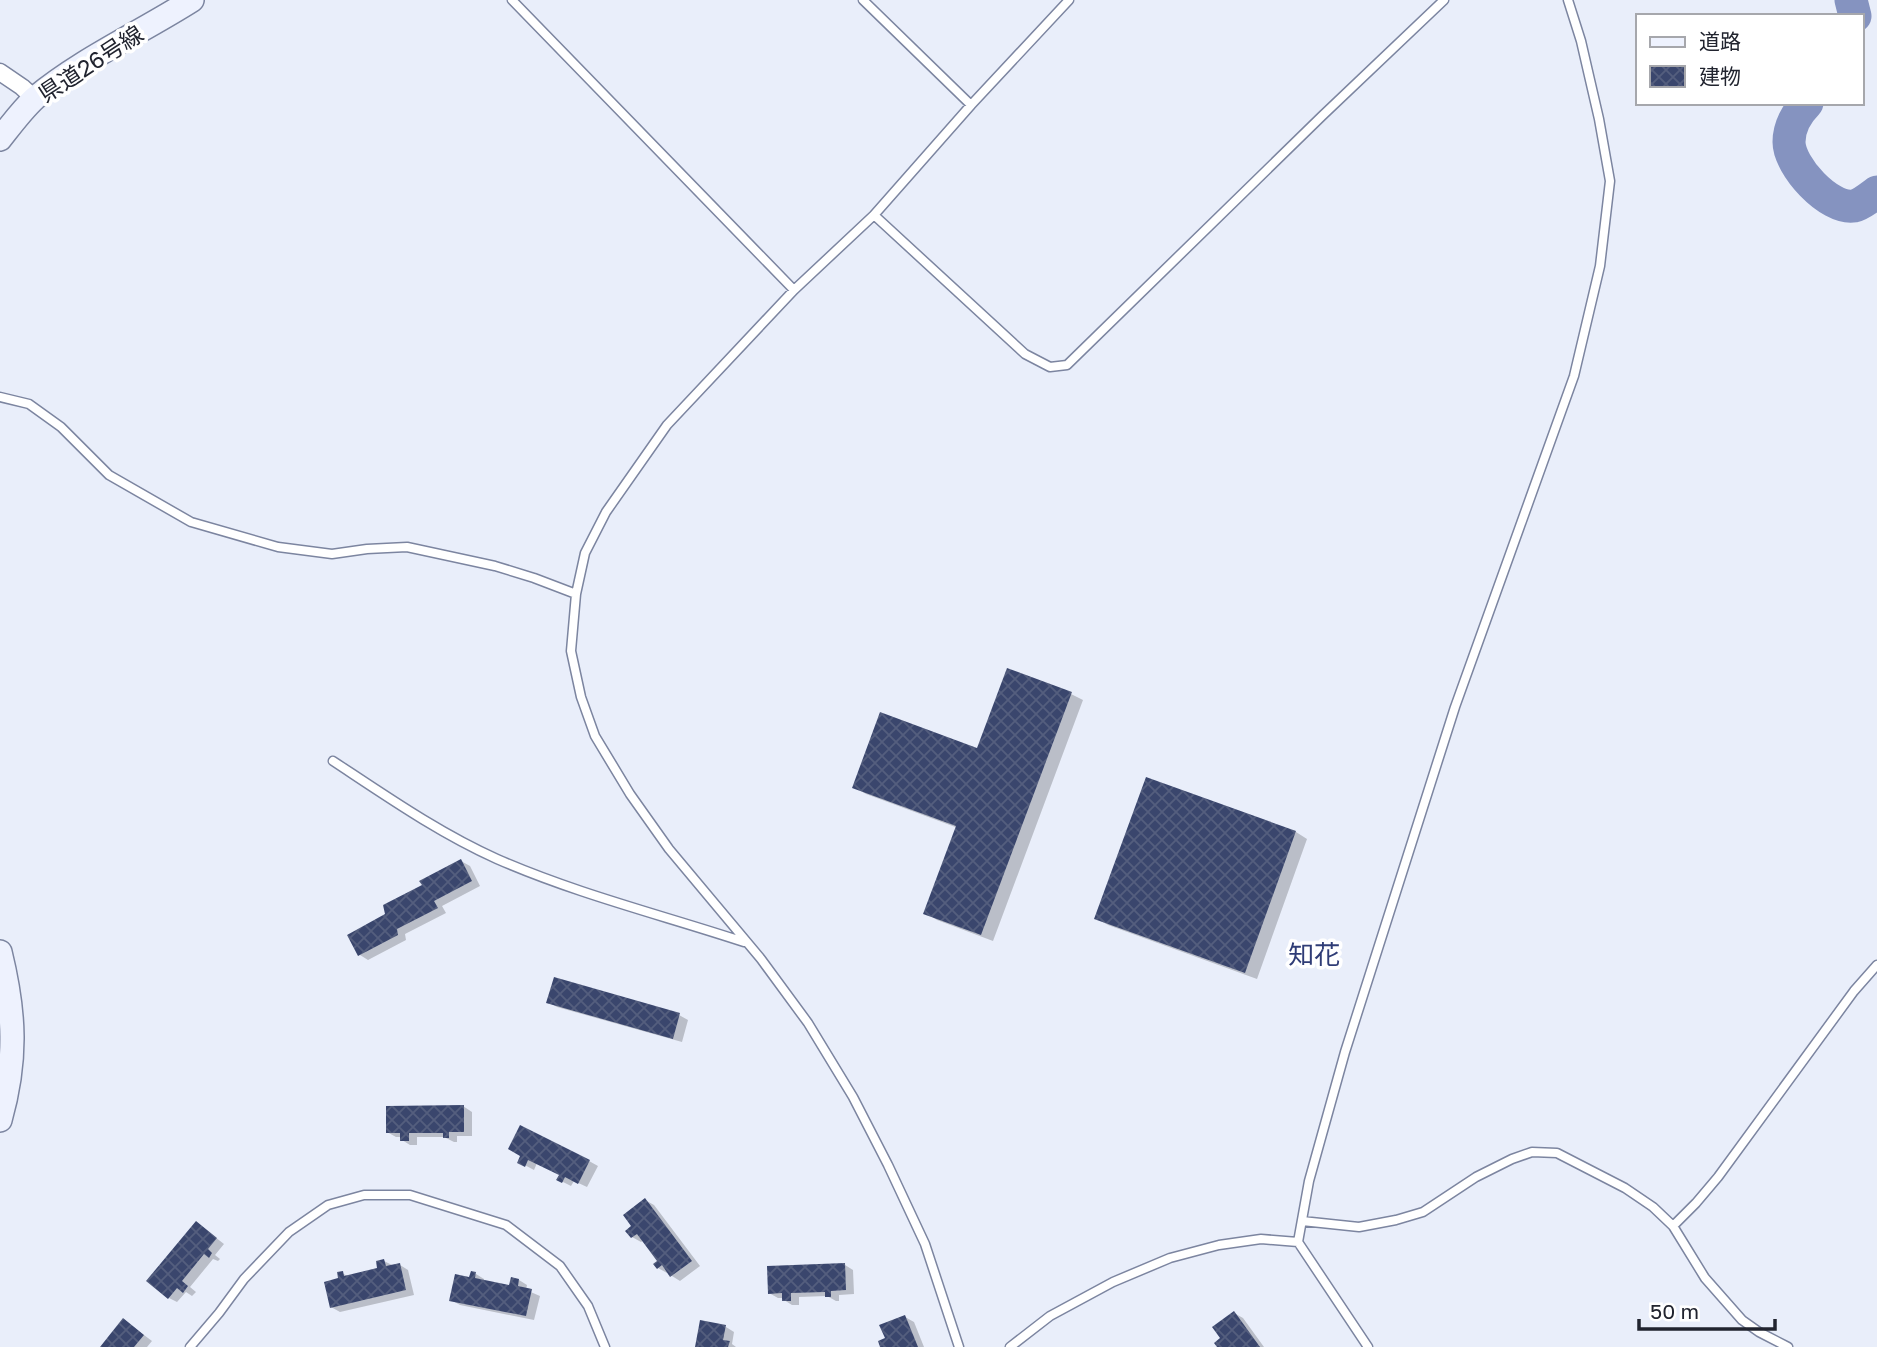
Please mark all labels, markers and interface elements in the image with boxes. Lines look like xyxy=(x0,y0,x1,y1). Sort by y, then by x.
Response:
legend xyxy=(1636,14,1863,105)
street label: 県道26号線 xyxy=(33,19,148,107)
text: 道路 xyxy=(1699,28,1741,54)
text: 建物 xyxy=(1699,63,1741,89)
district label: 知花 xyxy=(1288,939,1340,970)
scale bar xyxy=(1639,1288,1776,1332)
text: 50 m xyxy=(1650,1298,1699,1324)

